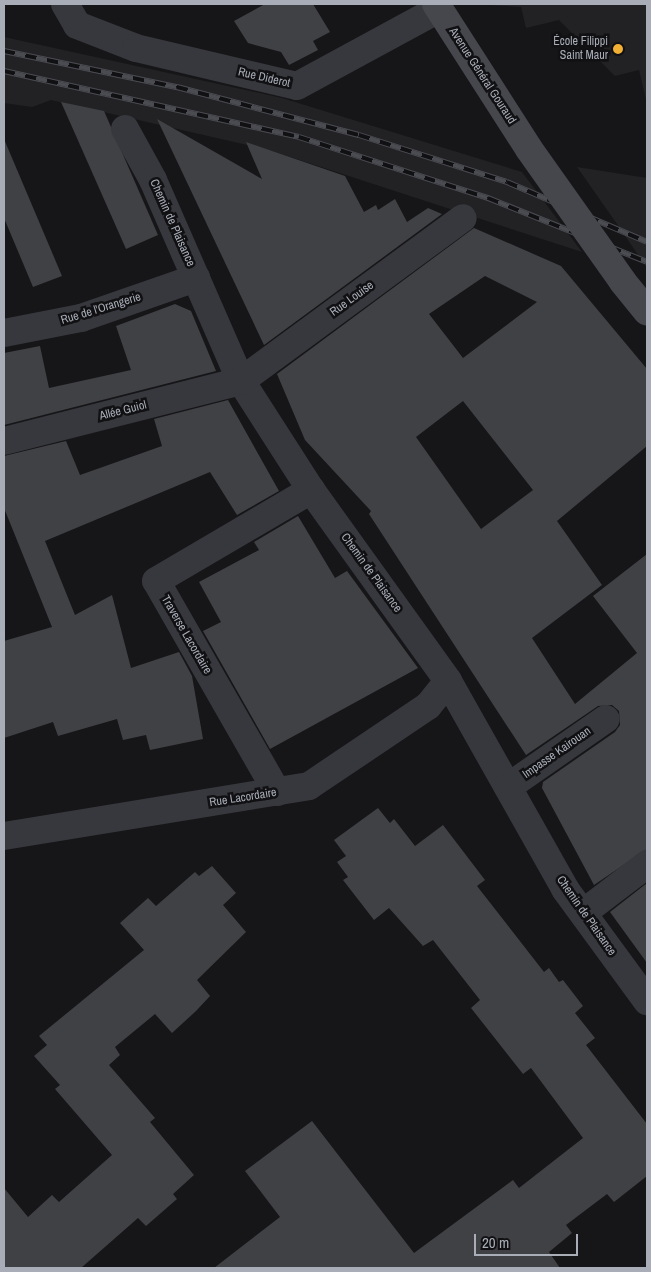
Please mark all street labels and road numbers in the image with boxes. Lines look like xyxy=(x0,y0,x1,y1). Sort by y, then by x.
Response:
street label: Avenue Général Gouraud xyxy=(445,25,519,127)
street label: Rue Diderot xyxy=(237,65,291,91)
street label: Chemin de Plaisance xyxy=(146,177,198,269)
street label: Rue Louise xyxy=(327,278,377,320)
street label: Rue de l'Orangerie xyxy=(59,290,143,328)
street label: Allée Guiol xyxy=(98,398,148,424)
street label: Chemin de Plaisance xyxy=(338,531,404,615)
street label: Traverse Lacordaire xyxy=(158,593,214,677)
street label: Impasse Kairouan xyxy=(520,724,594,782)
street label: Rue Lacordaire xyxy=(208,786,278,810)
street label: Chemin de Plaisance xyxy=(553,873,619,959)

